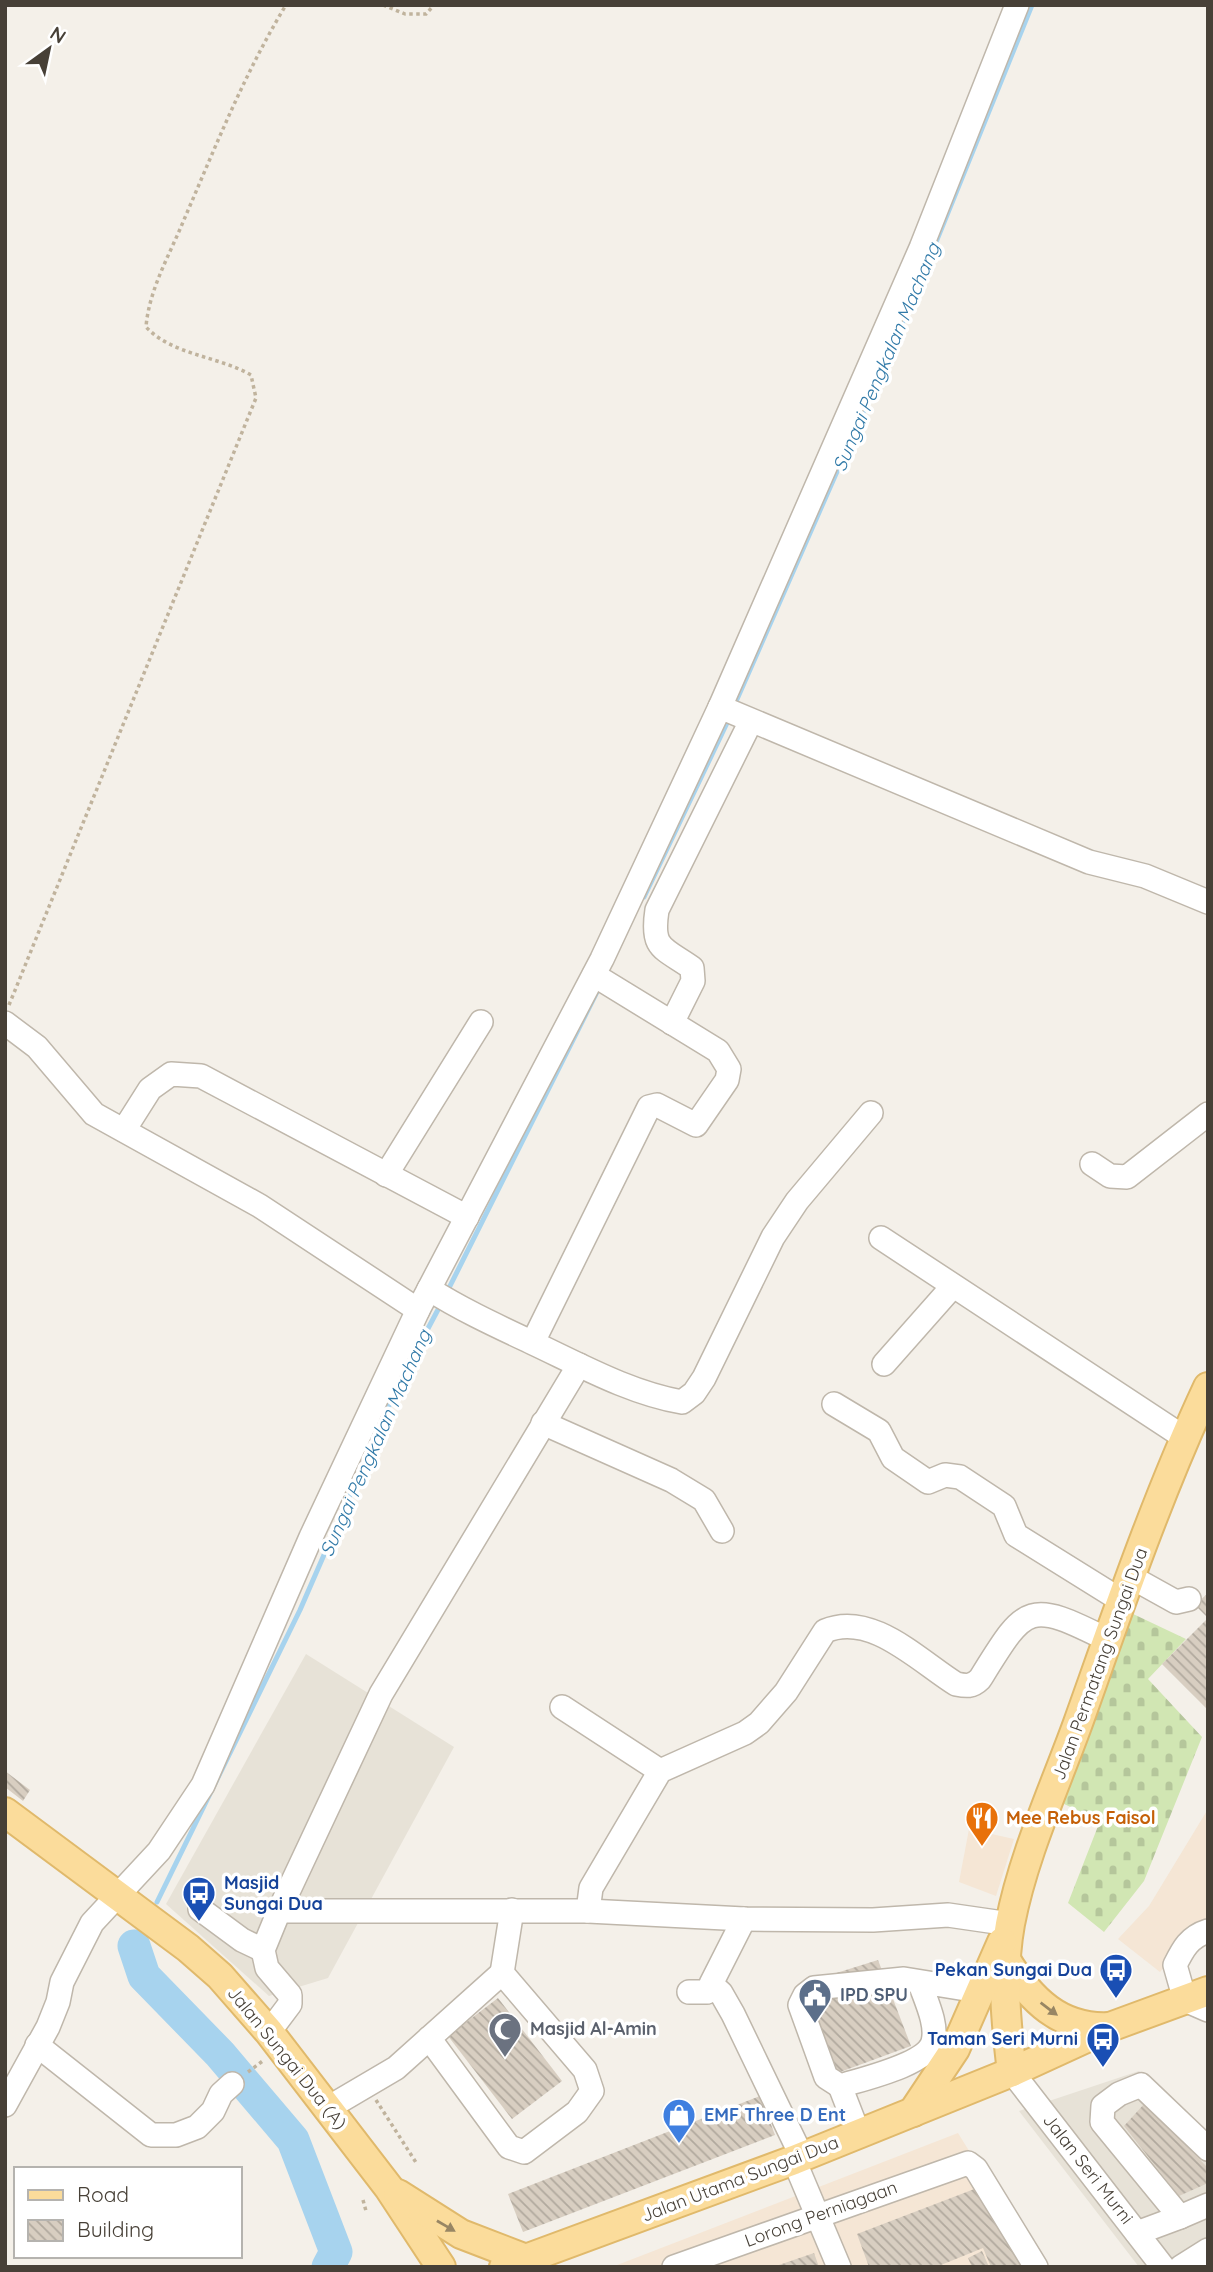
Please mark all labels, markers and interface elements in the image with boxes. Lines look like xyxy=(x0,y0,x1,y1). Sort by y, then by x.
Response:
north arrow xyxy=(14,14,84,84)
text: N xyxy=(46,21,71,49)
water label: Sungai Pengkalan Machang xyxy=(827,238,945,475)
water label: Sungai Pengkalan Machang xyxy=(314,1325,436,1560)
street label: Jalan Permatang Sungai Dua xyxy=(1047,1544,1152,1783)
restaurant icon: Mee Rebus Faisol xyxy=(963,1799,1001,1848)
place label: Mee Rebus Faisol xyxy=(1006,1806,1156,1829)
place label: Masjid Sungai Dua xyxy=(224,1871,323,1915)
bus stop icon: Masjid Sungai Dua xyxy=(180,1874,218,1923)
bus stop icon: Pekan Sungai Dua xyxy=(1097,1951,1135,2000)
place label: Pekan Sungai Dua xyxy=(935,1958,1092,1981)
public building icon: IPD SPU xyxy=(796,1976,834,2025)
street label: Jalan Sungai Dua (A) xyxy=(223,1982,352,2134)
place label: IPD SPU xyxy=(840,1983,908,2006)
one-way arrow xyxy=(1040,2001,1058,2015)
mosque icon: Masjid Al-Amin xyxy=(486,2010,524,2059)
place label: Masjid Al-Amin xyxy=(530,2017,657,2040)
bus stop icon: Taman Seri Murni xyxy=(1084,2020,1122,2069)
place label: Taman Seri Murni xyxy=(927,2027,1078,2050)
shop icon: EMF Three D Ent xyxy=(660,2096,698,2145)
place label: EMF Three D Ent xyxy=(704,2103,846,2126)
street label: Jalan Seri Murni xyxy=(1038,2109,1139,2229)
street label: Jalan Utama Sungai Dua xyxy=(638,2130,842,2227)
legend xyxy=(14,2167,242,2258)
street label: Lorong Perniagaan xyxy=(741,2175,900,2252)
text: Road xyxy=(77,2181,129,2207)
text: Building xyxy=(77,2216,154,2242)
one-way arrow xyxy=(436,2219,456,2231)

